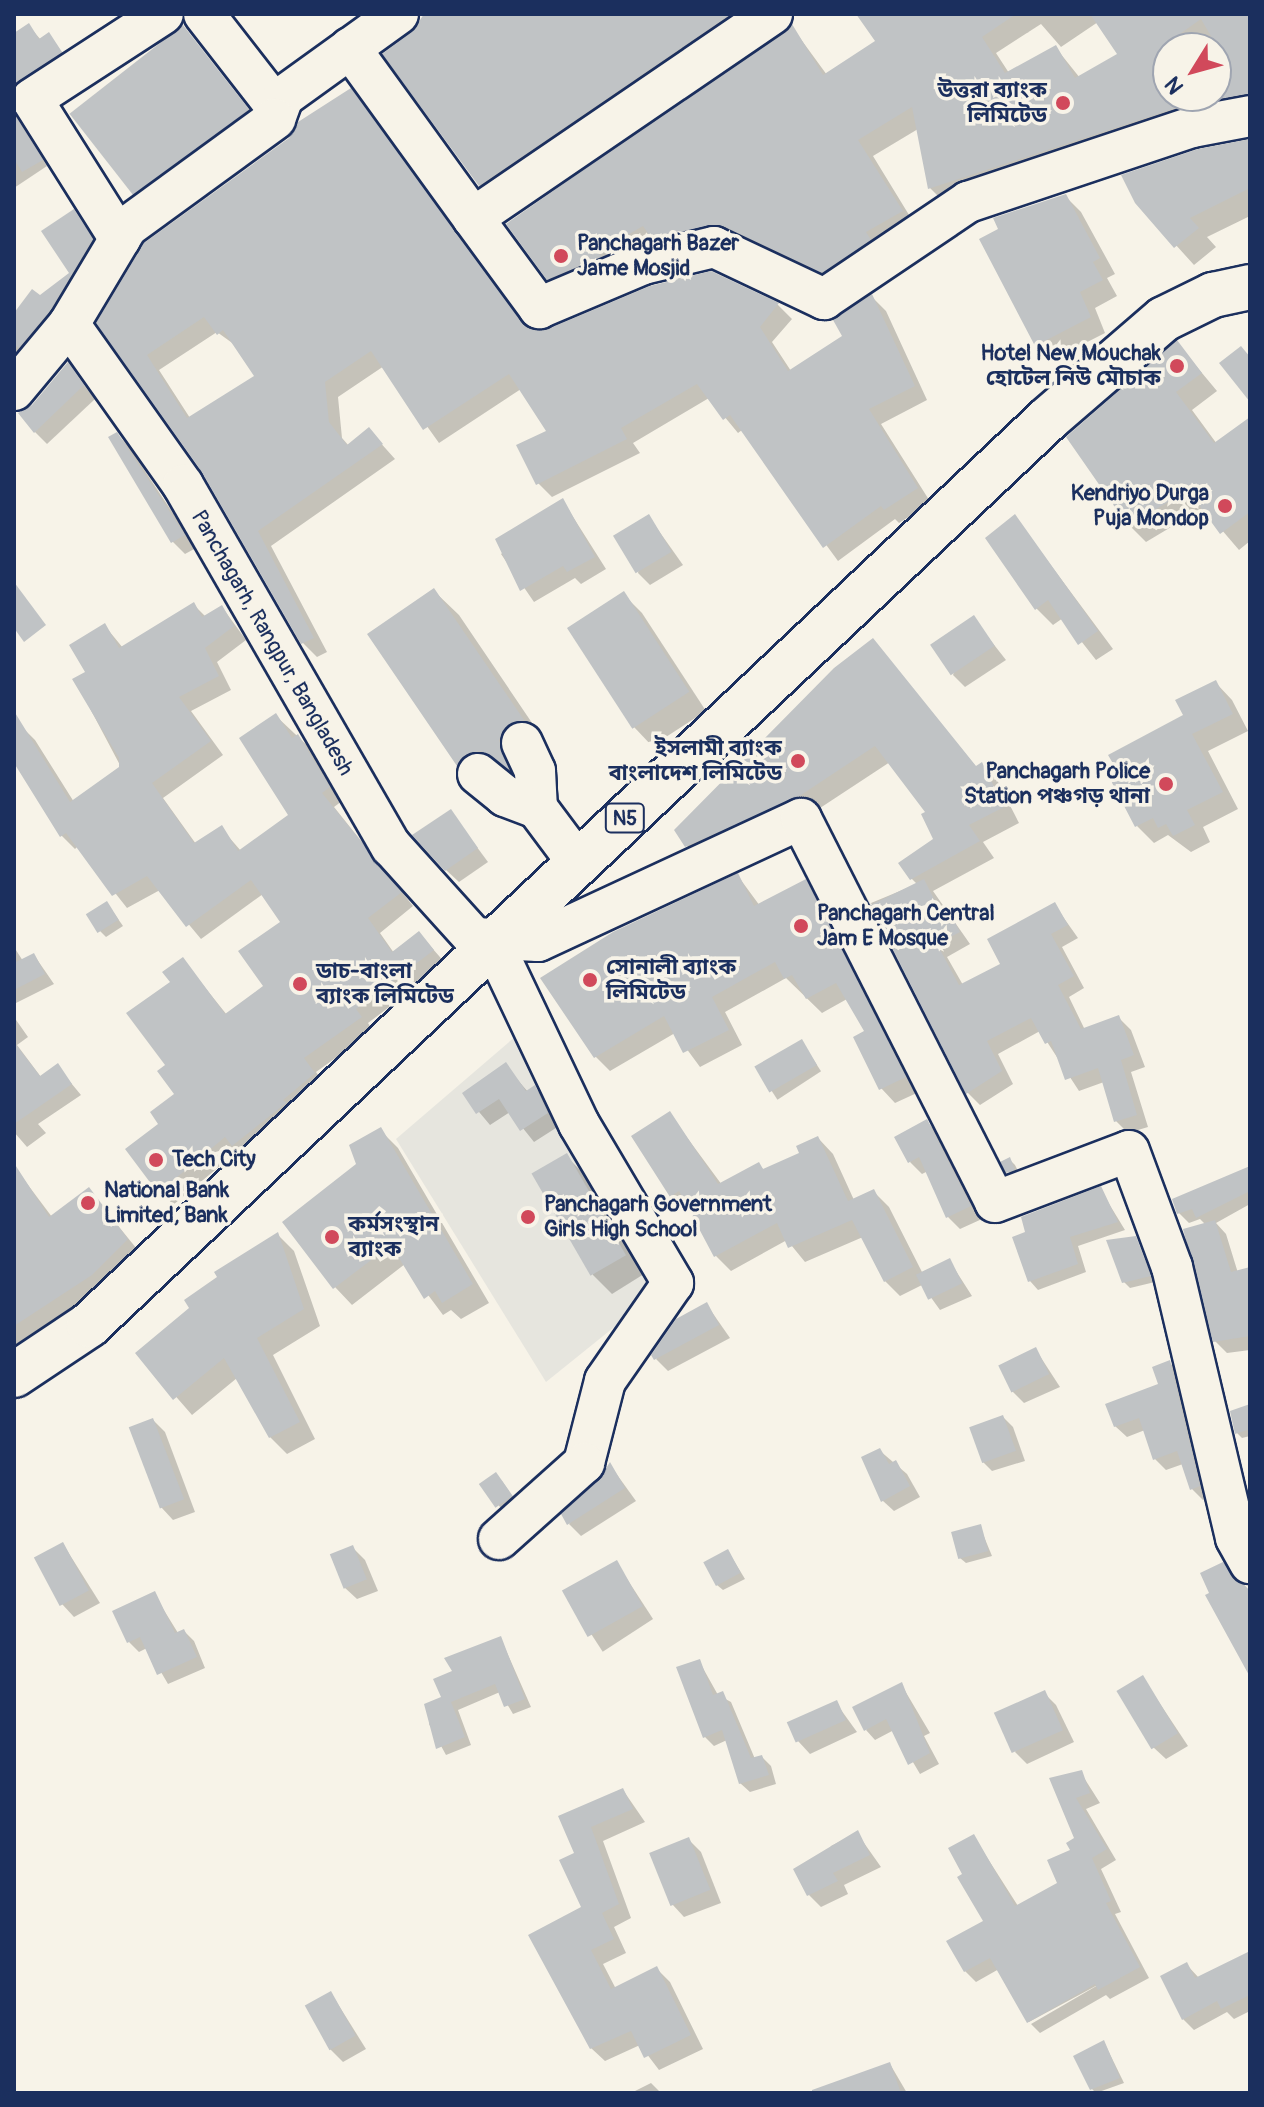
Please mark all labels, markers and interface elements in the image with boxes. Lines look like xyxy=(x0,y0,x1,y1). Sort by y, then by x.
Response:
north arrow xyxy=(1152,32,1232,112)
text: N xyxy=(1159,71,1190,100)
place label: উত্তরা ব্যাংক লিমিটেড xyxy=(937,77,1047,128)
marker: উত্তরা ব্যাংক লিমিটেড xyxy=(1054,94,1072,112)
place label: Panchagarh Bazer Jame Mosjid xyxy=(577,230,739,282)
marker: Panchagarh Bazer Jame Mosjid xyxy=(552,247,570,265)
place label: Hotel New Mouchak হোটেল নিউ মৌচাক xyxy=(981,340,1161,392)
marker: Hotel New Mouchak হোটেল নিউ মৌচাক xyxy=(1168,357,1186,375)
place label: Kendriyo Durga Puja Mondop xyxy=(1071,480,1209,532)
marker: Kendriyo Durga Puja Mondop xyxy=(1216,497,1234,515)
street label: Panchagarh, Rangpur, Bangladesh xyxy=(185,506,359,780)
place label: ইসলামী ব্যাংক বাংলাদেশ লিমিটেড xyxy=(608,735,782,786)
marker: ইসলামী ব্যাংক বাংলাদেশ লিমিটেড xyxy=(789,752,807,770)
place label: Panchagarh Police Station পঞ্চগড় থানা xyxy=(964,758,1150,810)
marker: Panchagarh Police Station পঞ্চগড় থানা xyxy=(1157,775,1175,793)
road number: N5 xyxy=(603,802,647,834)
place label: Panchagarh Central Jam E Mosque xyxy=(817,900,995,952)
marker: Panchagarh Central Jam E Mosque xyxy=(792,917,810,935)
place label: সোনালী ব্যাংক লিমিটেড xyxy=(606,954,736,1006)
place label: ডাচ-বাংলা ব্যাংক লিমিটেড xyxy=(316,958,454,1010)
marker: সোনালী ব্যাংক লিমিটেড xyxy=(581,971,599,989)
marker: ডাচ-বাংলা ব্যাংক লিমিটেড xyxy=(291,975,309,993)
place label: Tech City xyxy=(172,1147,256,1173)
marker: Tech City xyxy=(147,1151,165,1169)
place label: National Bank Limited, Bank xyxy=(104,1177,229,1228)
place label: Panchagarh Government Girls High School xyxy=(544,1191,772,1242)
marker: National Bank Limited, Bank xyxy=(79,1194,97,1212)
marker: Panchagarh Government Girls High School xyxy=(519,1208,537,1226)
place label: কর্মসংস্থান ব্যাংক xyxy=(348,1211,439,1262)
marker: কর্মসংস্থান ব্যাংক xyxy=(323,1228,341,1246)

